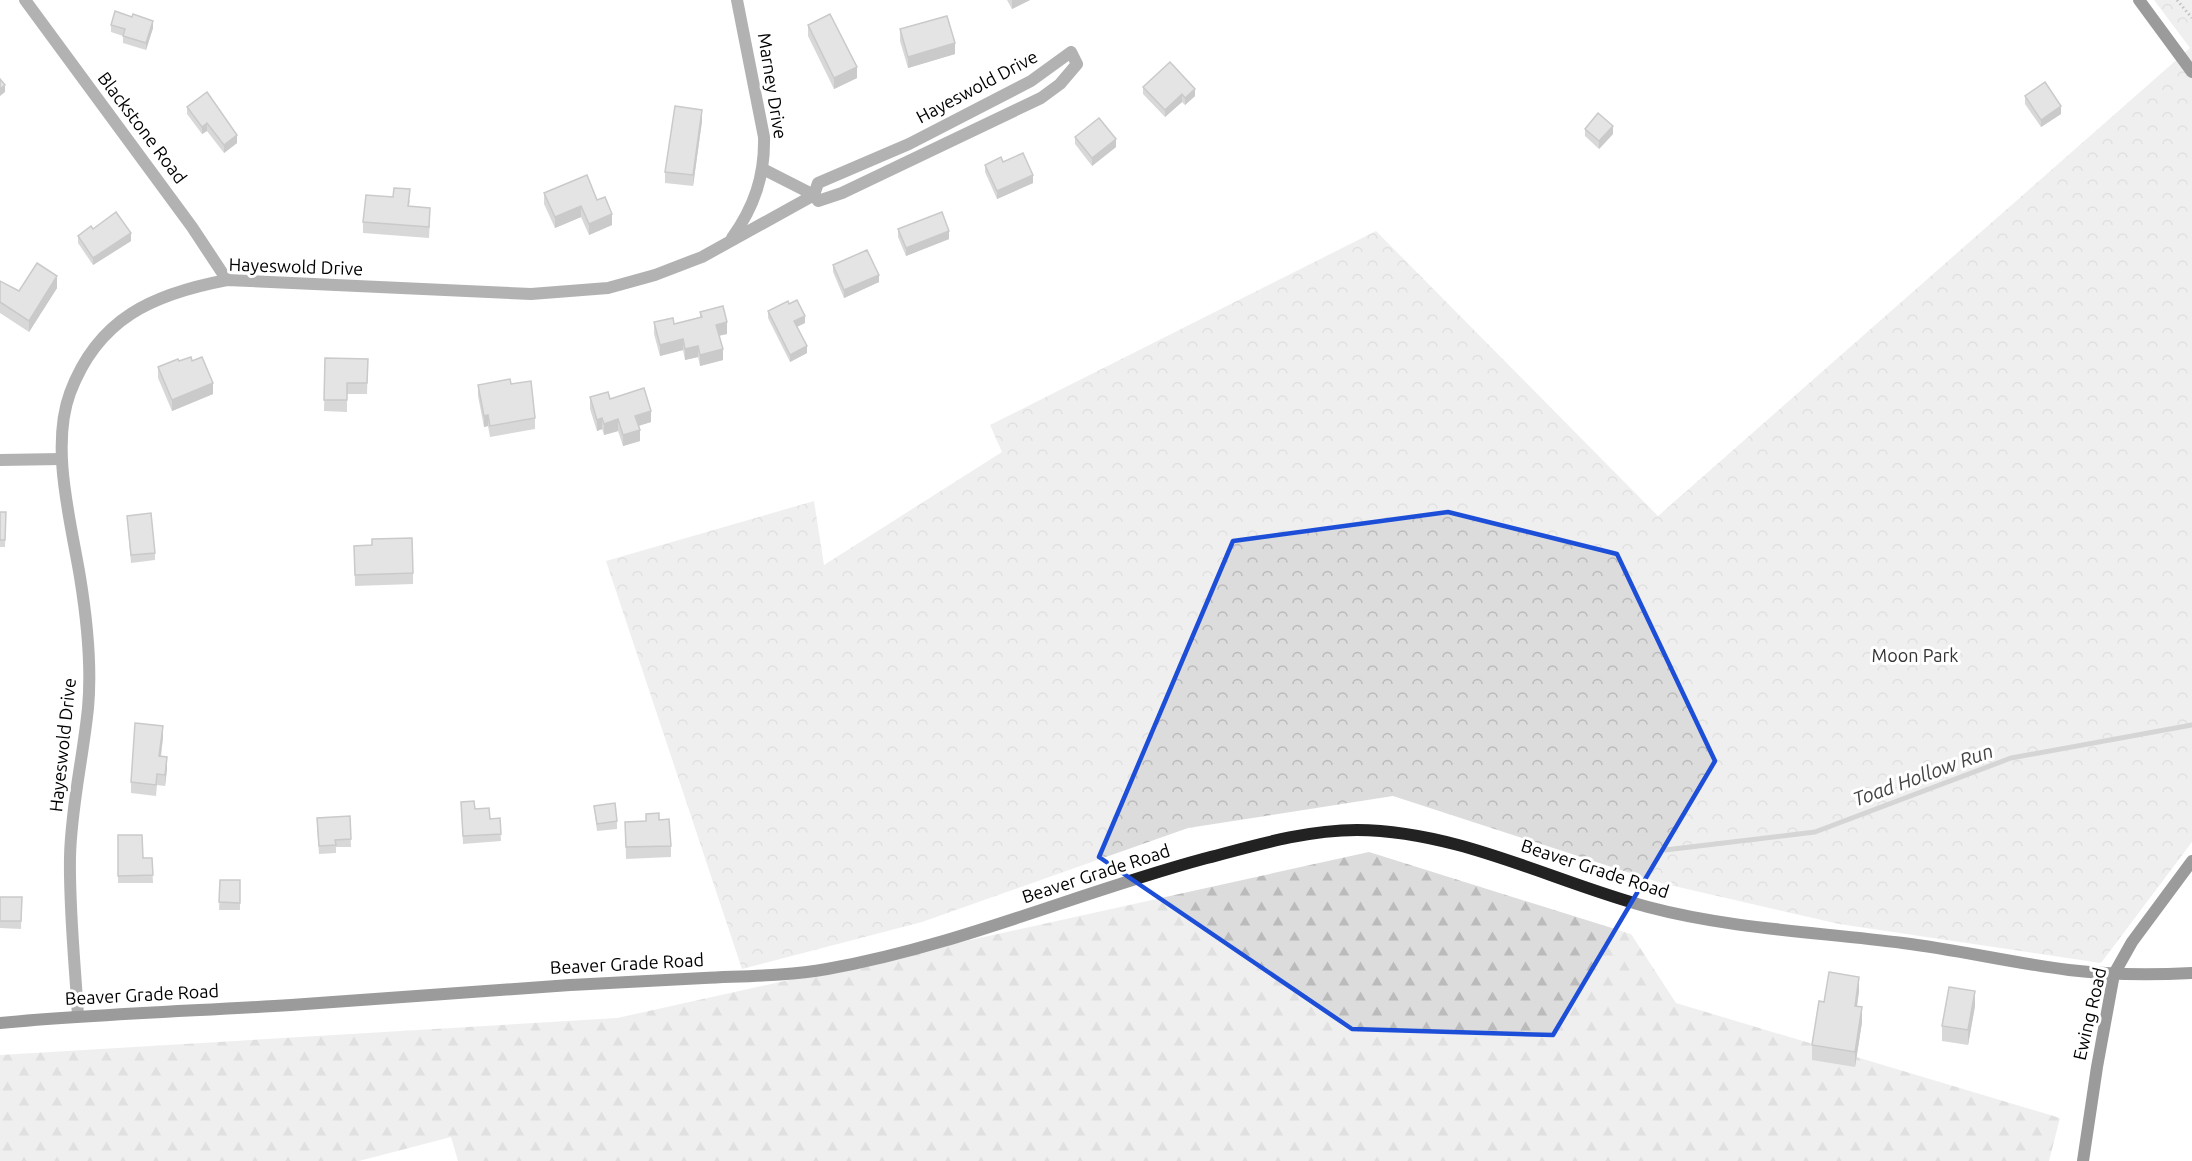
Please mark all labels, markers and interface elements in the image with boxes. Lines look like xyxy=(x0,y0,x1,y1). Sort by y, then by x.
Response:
street label: Marney Drive xyxy=(755,31,791,140)
street label: Hayeswold Drive xyxy=(912,46,1041,127)
street label: Blackstone Road xyxy=(94,68,191,187)
street label: Hayeswold Drive xyxy=(228,254,364,278)
park label: Moon Park xyxy=(1872,645,1958,665)
street label: Hayeswold Drive xyxy=(45,677,79,813)
water label: Toad Hollow Run xyxy=(1850,738,1996,811)
street label: Beaver Grade Road xyxy=(1519,835,1672,901)
street label: Beaver Grade Road xyxy=(1019,840,1172,906)
street label: Beaver Grade Road xyxy=(549,949,705,977)
street label: Ewing Road xyxy=(2069,966,2109,1062)
street label: Beaver Grade Road xyxy=(64,980,220,1008)

